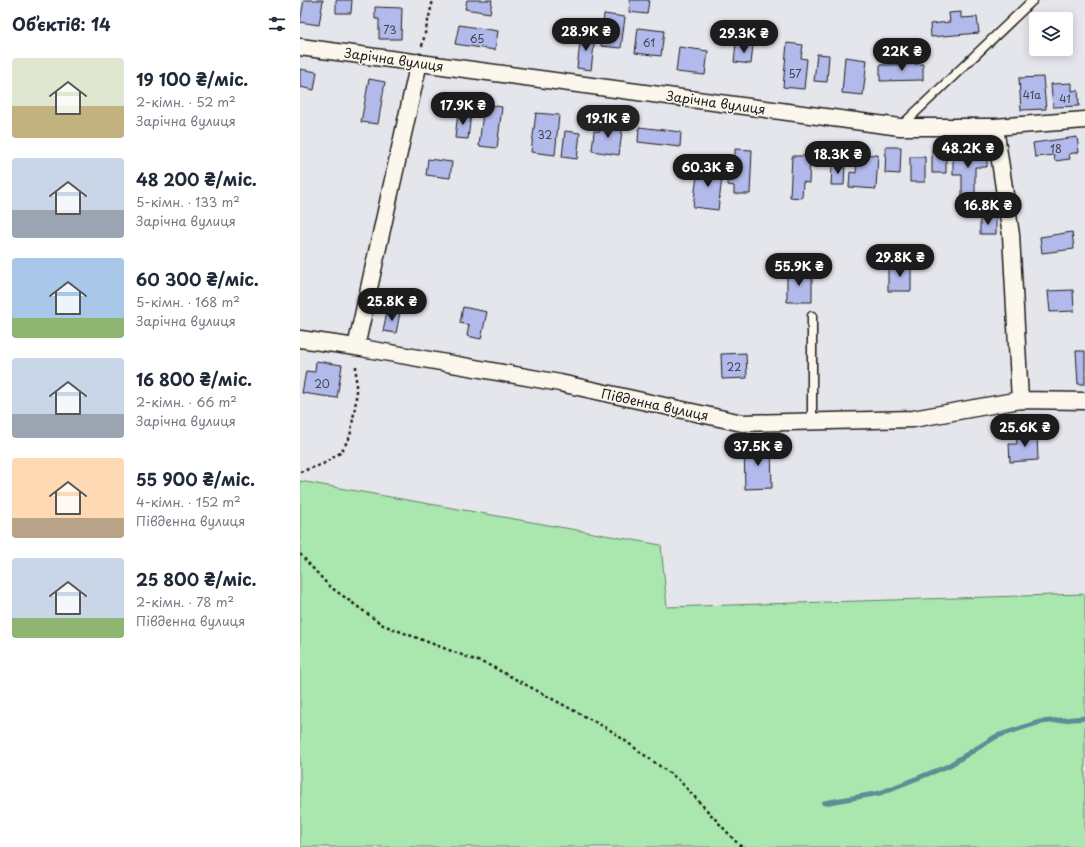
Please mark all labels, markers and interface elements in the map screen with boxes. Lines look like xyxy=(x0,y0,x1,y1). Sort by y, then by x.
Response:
text: Об’єктів: 14 xyxy=(12,11,111,37)
map controls xyxy=(1029,12,1073,56)
button: layers xyxy=(1029,12,1073,56)
icon: filters xyxy=(266,13,288,35)
pin: 28.9K ₴ xyxy=(549,18,623,52)
pin: 29.3K ₴ xyxy=(707,20,781,54)
house number: 73 xyxy=(383,21,397,38)
text: 28.9K ₴ xyxy=(561,21,611,40)
text: 29.3K ₴ xyxy=(719,23,769,42)
house number: 65 xyxy=(470,30,484,47)
house number: 61 xyxy=(643,34,655,51)
pin: 22K ₴ xyxy=(874,38,930,72)
text: 22K ₴ xyxy=(882,41,922,60)
street label: Зарічна вулиця xyxy=(343,43,445,75)
house number: 57 xyxy=(788,65,802,82)
text: 19 100 ₴/міс. xyxy=(136,66,248,92)
icon: home xyxy=(44,74,92,122)
street label: Зарічна вулиця xyxy=(665,86,767,118)
house number: 41а xyxy=(1023,86,1041,103)
house number: 41 xyxy=(1059,90,1071,107)
text: 2-кімн. · 52 m² xyxy=(136,92,236,111)
pin: 17.9K ₴ xyxy=(426,92,500,126)
text: 17.9K ₴ xyxy=(440,95,486,114)
pin: 19.1K ₴ xyxy=(571,105,645,139)
text: 19.1K ₴ xyxy=(586,108,630,127)
text: Зарічна вулиця xyxy=(136,111,236,130)
house number: 32 xyxy=(538,126,553,143)
pin: 48.2K ₴ xyxy=(931,135,1005,169)
text: 48.2K ₴ xyxy=(942,138,994,157)
house number: 18 xyxy=(1050,140,1062,157)
pin: 18.3K ₴ xyxy=(801,141,875,175)
text: 18.3K ₴ xyxy=(814,144,862,163)
pin: 60.3K ₴ xyxy=(671,154,745,188)
text: 60.3K ₴ xyxy=(682,157,734,176)
text: 48 200 ₴/міс. xyxy=(136,166,257,192)
icon: home xyxy=(44,174,92,222)
text: 5-кімн. · 133 m² xyxy=(136,192,240,211)
pin: 16.8K ₴ xyxy=(951,192,1025,226)
text: 16.8K ₴ xyxy=(964,195,1012,214)
text: Зарічна вулиця xyxy=(136,211,236,230)
pin: 29.8K ₴ xyxy=(863,244,937,278)
text: 29.8K ₴ xyxy=(875,247,925,266)
pin: 55.9K ₴ xyxy=(762,253,836,287)
text: 55.9K ₴ xyxy=(774,256,824,275)
text: 60 300 ₴/міс. xyxy=(136,266,259,292)
icon: home xyxy=(44,274,92,322)
pin: 25.8K ₴ xyxy=(355,288,429,322)
text: 25.8K ₴ xyxy=(367,291,417,310)
text: 5-кімн. · 168 m² xyxy=(136,292,240,311)
text: Зарічна вулиця xyxy=(136,311,236,330)
house number: 22 xyxy=(727,358,741,375)
text: 16 800 ₴/міс. xyxy=(136,366,252,392)
icon: home xyxy=(44,374,92,422)
house number: 20 xyxy=(314,375,330,392)
street label: Південна вулиця xyxy=(600,383,710,425)
text: 2-кімн. · 66 m² xyxy=(136,392,237,411)
text: Зарічна вулиця xyxy=(136,411,236,430)
pin: 25.6K ₴ xyxy=(988,414,1062,448)
text: 25.6K ₴ xyxy=(999,417,1051,436)
pin: 37.5K ₴ xyxy=(721,433,795,467)
text: 37.5K ₴ xyxy=(733,436,783,455)
text: 55 900 ₴/міс. xyxy=(136,466,255,492)
icon: home xyxy=(44,474,92,522)
text: 4-кімн. · 152 m² xyxy=(136,492,241,511)
text: Південна вулиця xyxy=(136,511,245,530)
text: 25 800 ₴/міс. xyxy=(136,566,256,592)
icon: home xyxy=(44,574,92,622)
text: 2-кімн. · 78 m² xyxy=(136,592,234,611)
text: Південна вулиця xyxy=(136,611,245,630)

